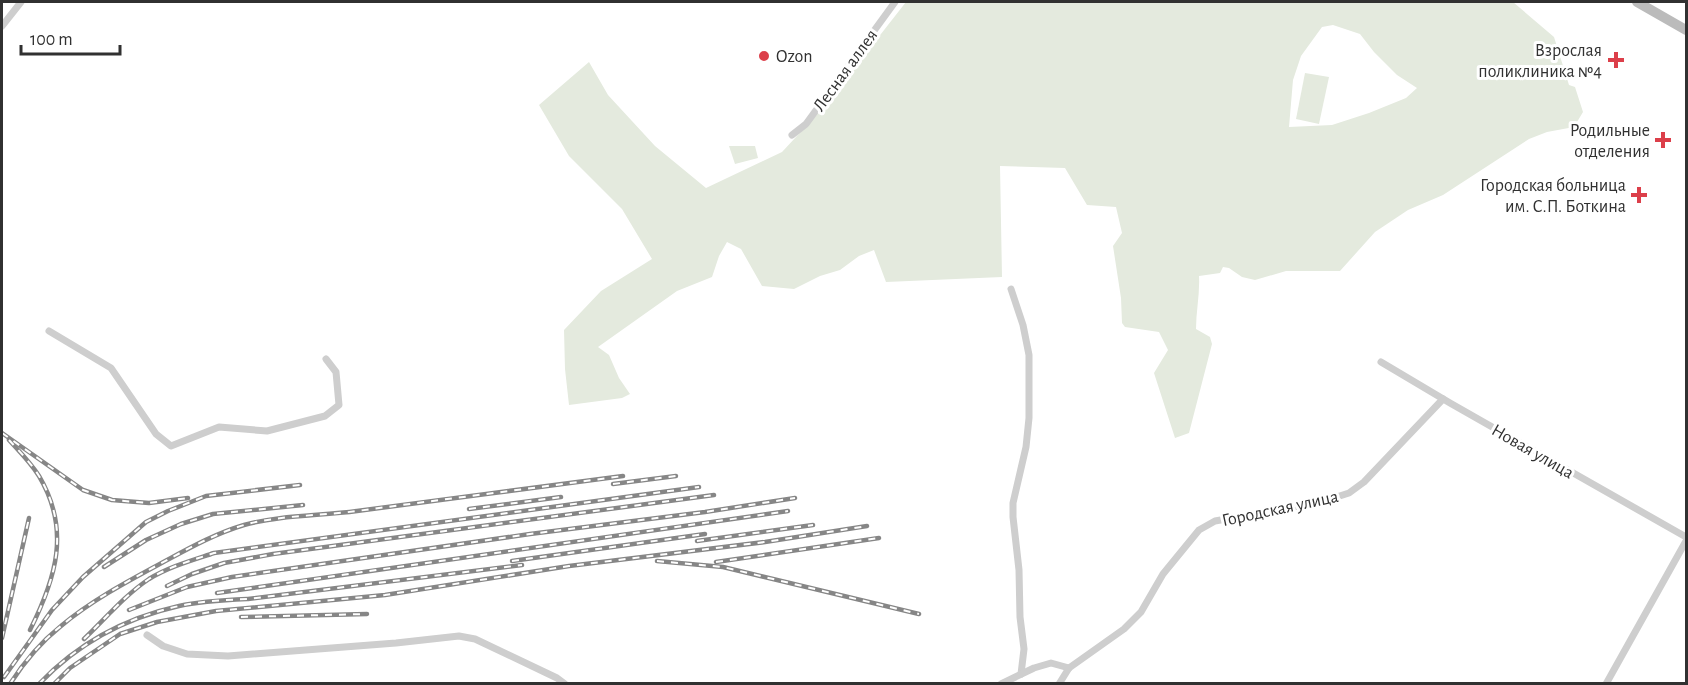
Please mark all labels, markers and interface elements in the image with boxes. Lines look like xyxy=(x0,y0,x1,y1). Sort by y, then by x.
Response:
scale bar xyxy=(21,18,120,56)
street label: Лесная аллея xyxy=(810,26,881,115)
text: 100 m xyxy=(30,31,73,49)
place label: Взрослая поликлиника №4 xyxy=(1478,42,1602,81)
place label: Ozon xyxy=(776,48,813,66)
marker: Ozon xyxy=(757,49,771,63)
marker: Взрослая поликлиника №4 xyxy=(1607,51,1625,69)
place label: Родильные отделения xyxy=(1570,122,1650,161)
marker: Родильные отделения xyxy=(1654,131,1672,149)
place label: Городская больница им. С.П. Боткина xyxy=(1480,176,1626,216)
marker: Городская больница им. С.П. Боткина xyxy=(1630,186,1648,204)
street label: Новая улица xyxy=(1488,421,1577,483)
street label: Городская улица xyxy=(1220,488,1340,530)

